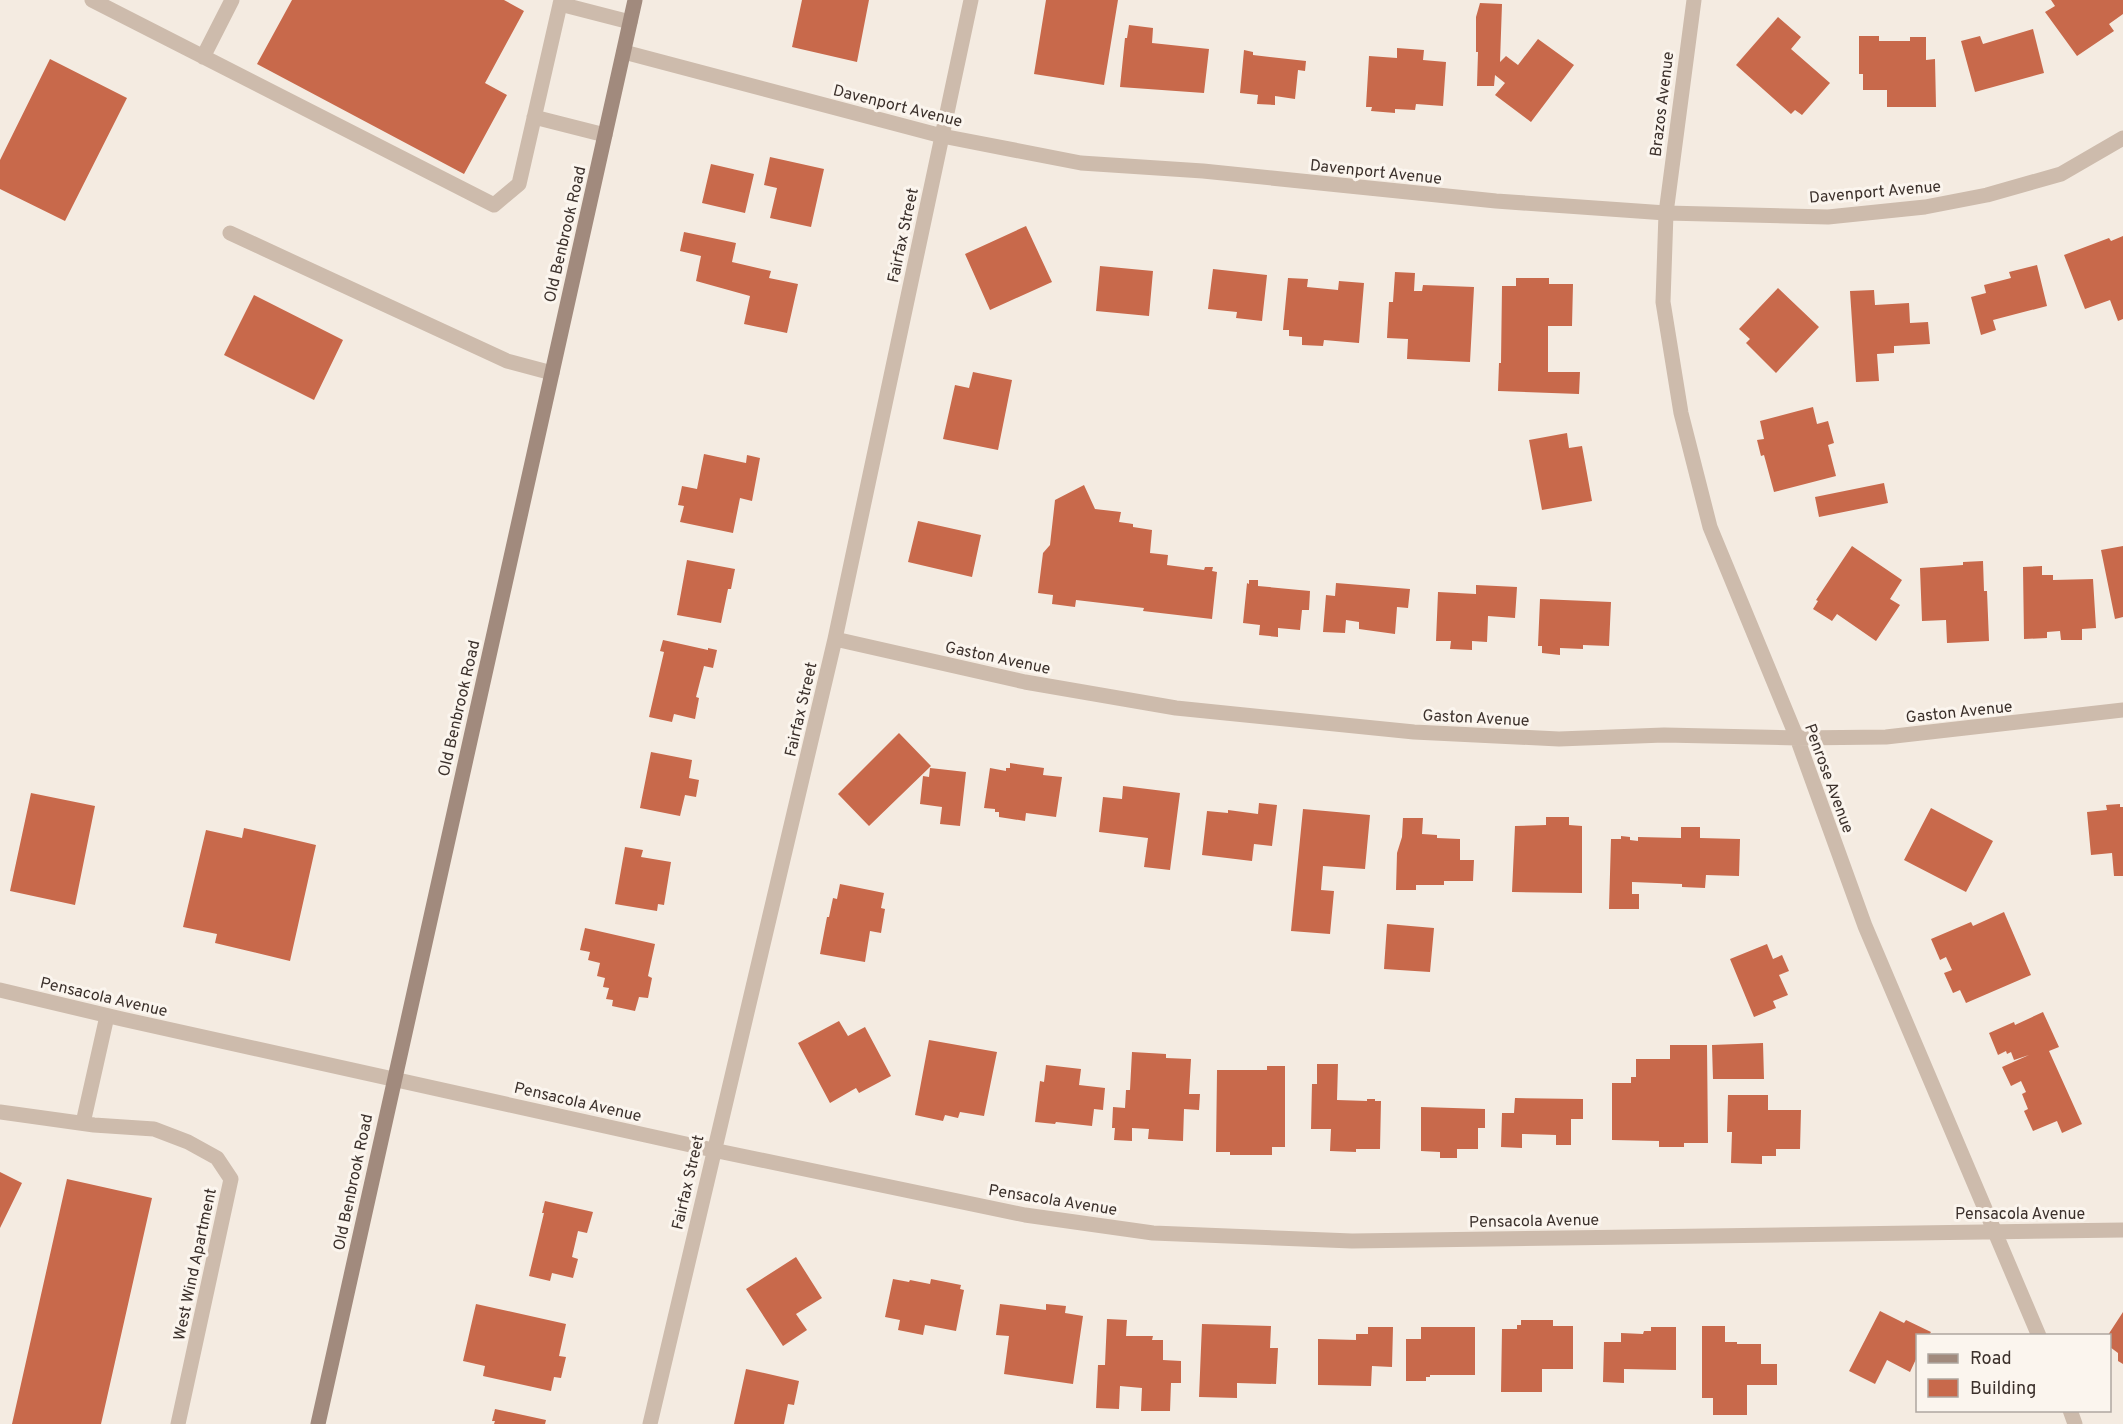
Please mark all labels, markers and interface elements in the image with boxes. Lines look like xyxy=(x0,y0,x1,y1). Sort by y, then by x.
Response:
street label: Brazos Avenue xyxy=(1647,51,1679,158)
street label: Davenport Avenue xyxy=(831,81,964,133)
street label: Davenport Avenue xyxy=(1309,156,1443,190)
street label: Old Benbrook Road xyxy=(541,164,591,305)
street label: Davenport Avenue xyxy=(1808,177,1942,209)
street label: Fairfax Street xyxy=(884,186,924,285)
street label: Old Benbrook Road xyxy=(435,638,485,779)
street label: Gaston Avenue xyxy=(943,638,1052,680)
street label: Fairfax Street xyxy=(781,660,823,759)
street label: Gaston Avenue xyxy=(1905,697,2014,729)
street label: Gaston Avenue xyxy=(1422,706,1530,732)
street label: Penrose Avenue xyxy=(1799,721,1857,836)
street label: Pensacola Avenue xyxy=(38,974,169,1022)
street label: Pensacola Avenue xyxy=(512,1079,643,1127)
street label: Old Benbrook Road xyxy=(330,1112,378,1253)
street label: Fairfax Street xyxy=(668,1133,710,1232)
street label: Pensacola Avenue xyxy=(987,1181,1119,1221)
street label: West Wind Apartment xyxy=(170,1186,222,1342)
street label: Pensacola Avenue xyxy=(1955,1205,2085,1225)
street label: Pensacola Avenue xyxy=(1469,1211,1599,1233)
legend xyxy=(1916,1334,2111,1412)
text: Road xyxy=(1970,1348,2012,1371)
text: Building xyxy=(1970,1378,2036,1401)

